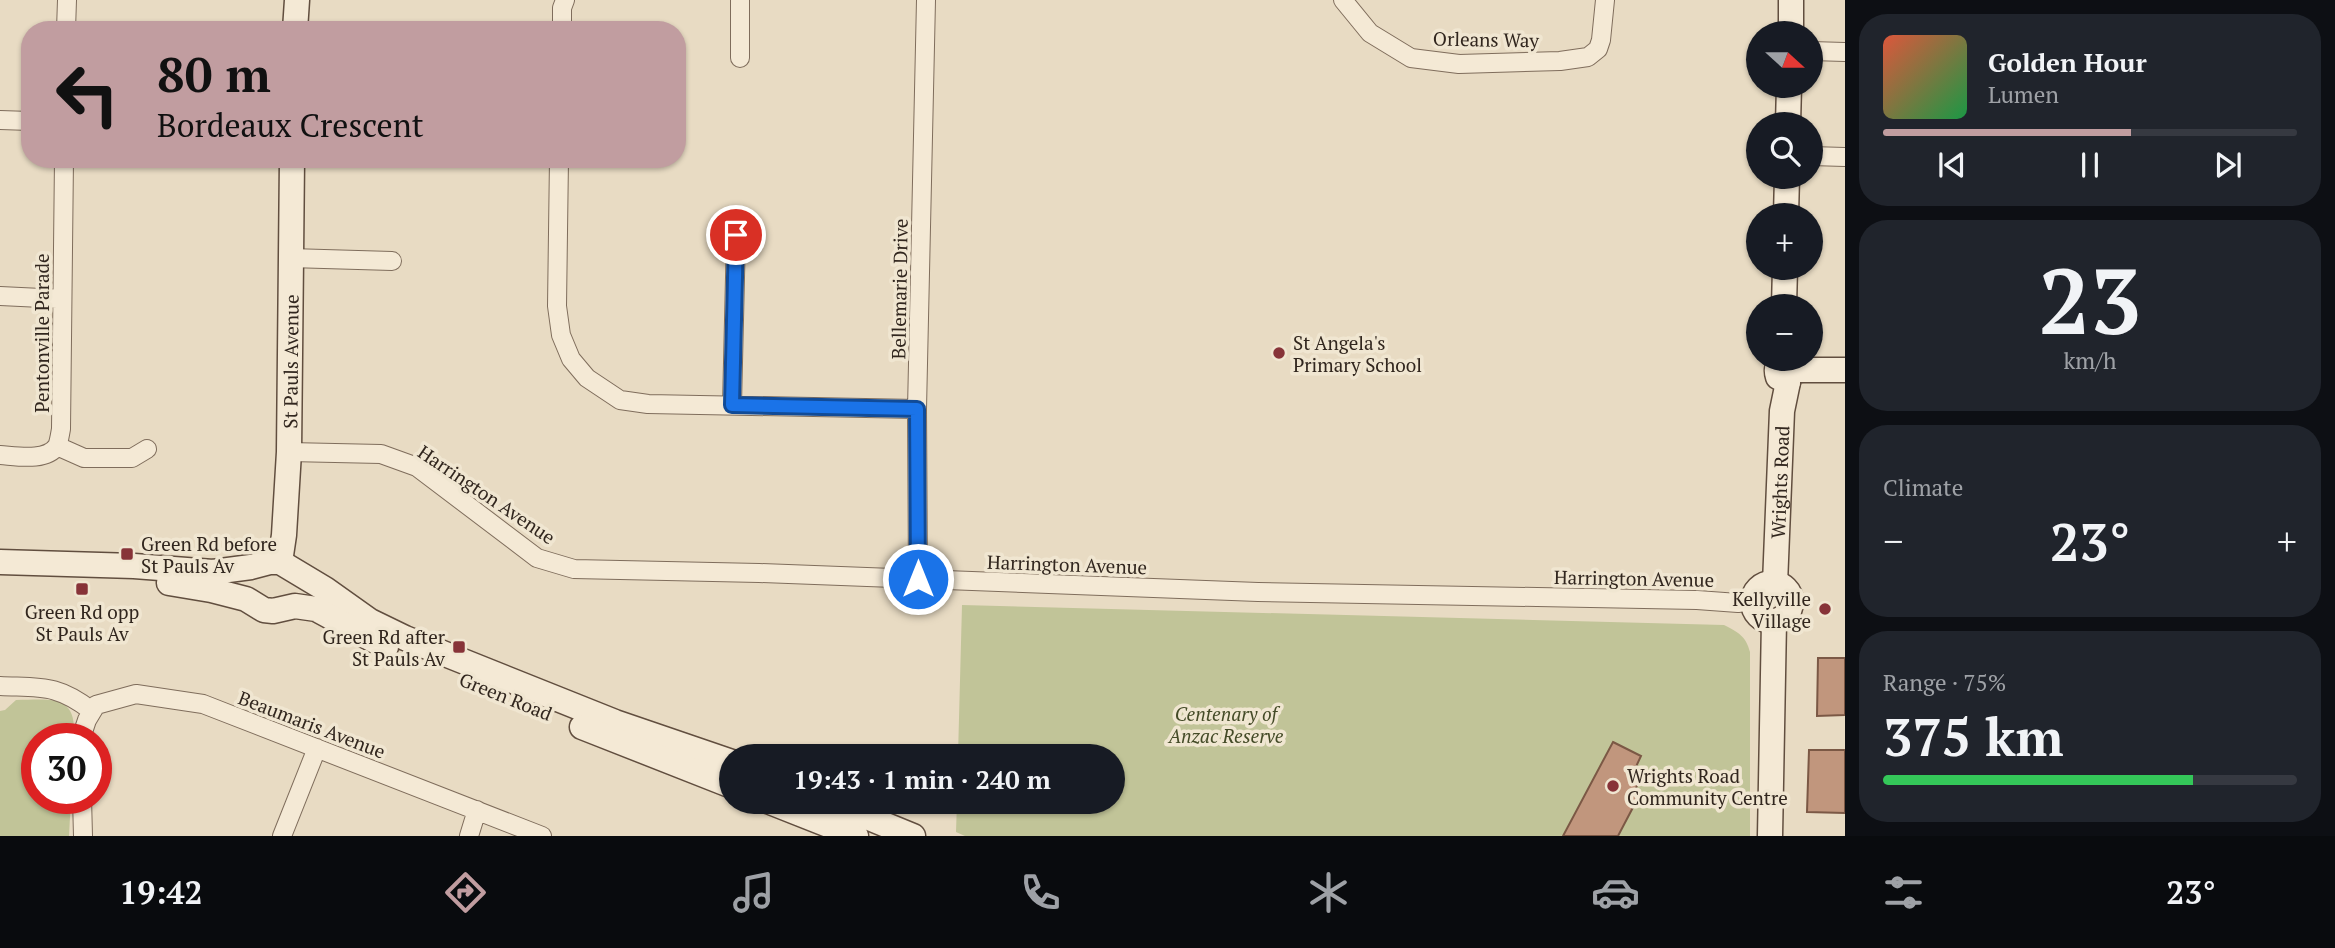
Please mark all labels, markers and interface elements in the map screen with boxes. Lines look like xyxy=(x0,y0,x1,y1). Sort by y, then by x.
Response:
north arrow xyxy=(1746,21,1824,98)
map controls xyxy=(1746,21,1823,371)
street label: Orleans Way xyxy=(1433,26,1540,52)
text: 80 m xyxy=(157,41,271,106)
text: Golden Hour xyxy=(1988,45,2147,79)
icon: left xyxy=(42,49,133,140)
text: Lumen xyxy=(1988,79,2059,110)
text: Bordeaux Crescent xyxy=(157,104,424,146)
button: search xyxy=(1746,112,1823,189)
icon: previous xyxy=(1933,146,1971,184)
icon: pause xyxy=(2071,146,2109,184)
icon: next xyxy=(2209,146,2247,184)
button: + xyxy=(1746,203,1823,280)
pin xyxy=(706,205,766,265)
icon: arrive xyxy=(717,216,755,254)
street label: Bellemarie Drive xyxy=(885,218,913,360)
text: 23 xyxy=(2039,239,2141,360)
street label: Pentonville Parade xyxy=(29,253,54,413)
street label: St Pauls Avenue xyxy=(277,294,303,429)
button: − xyxy=(1746,294,1823,371)
place label: St Angela's Primary School xyxy=(1293,330,1422,377)
marker: St Angela's Primary School xyxy=(1271,345,1287,361)
text: km/h xyxy=(2063,345,2117,376)
street label: Wrights Road xyxy=(1764,425,1794,539)
street label: Harrington Avenue xyxy=(414,439,560,549)
text: Climate xyxy=(1883,472,1963,503)
text: 23° xyxy=(2050,507,2130,576)
text: − xyxy=(1883,516,1903,566)
text: + xyxy=(2277,516,2297,566)
place label: Green Rd before St Pauls Av xyxy=(141,531,277,578)
position arrow xyxy=(881,542,955,616)
marker: Green Rd before St Pauls Av xyxy=(119,546,135,562)
street label: Harrington Avenue xyxy=(986,549,1148,579)
street label: Harrington Avenue xyxy=(1554,564,1714,592)
marker: Green Rd opp St Pauls Av xyxy=(74,581,90,597)
place label: Kellyville Village xyxy=(1732,586,1811,633)
place label: Green Rd opp St Pauls Av xyxy=(25,599,139,646)
marker: Kellyville Village xyxy=(1817,601,1833,617)
place label: Green Rd after St Pauls Av xyxy=(323,624,446,671)
marker: Green Rd after St Pauls Av xyxy=(451,639,467,655)
street label: Green Road xyxy=(456,666,556,726)
text: Range · 75% xyxy=(1883,667,2006,698)
street label: Beaumaris Avenue xyxy=(235,684,389,764)
park label: Centenary of Anzac Reserve xyxy=(1168,701,1284,748)
text: 375 km xyxy=(1883,702,2064,771)
speed limit sign: 30 xyxy=(21,723,112,814)
text: 19:43 · 1 min · 240 m xyxy=(793,762,1051,796)
place label: Wrights Road Community Centre xyxy=(1627,763,1788,810)
marker: Wrights Road Community Centre xyxy=(1605,778,1621,794)
icon: directions xyxy=(441,868,490,917)
icon: music xyxy=(729,868,778,917)
icon: phone xyxy=(1016,868,1065,917)
icon: climate xyxy=(1304,868,1353,917)
icon: car xyxy=(1591,868,1640,917)
icon: filters xyxy=(1879,868,1928,917)
text: 19:42 xyxy=(119,871,203,913)
text: 23° xyxy=(2166,871,2216,913)

